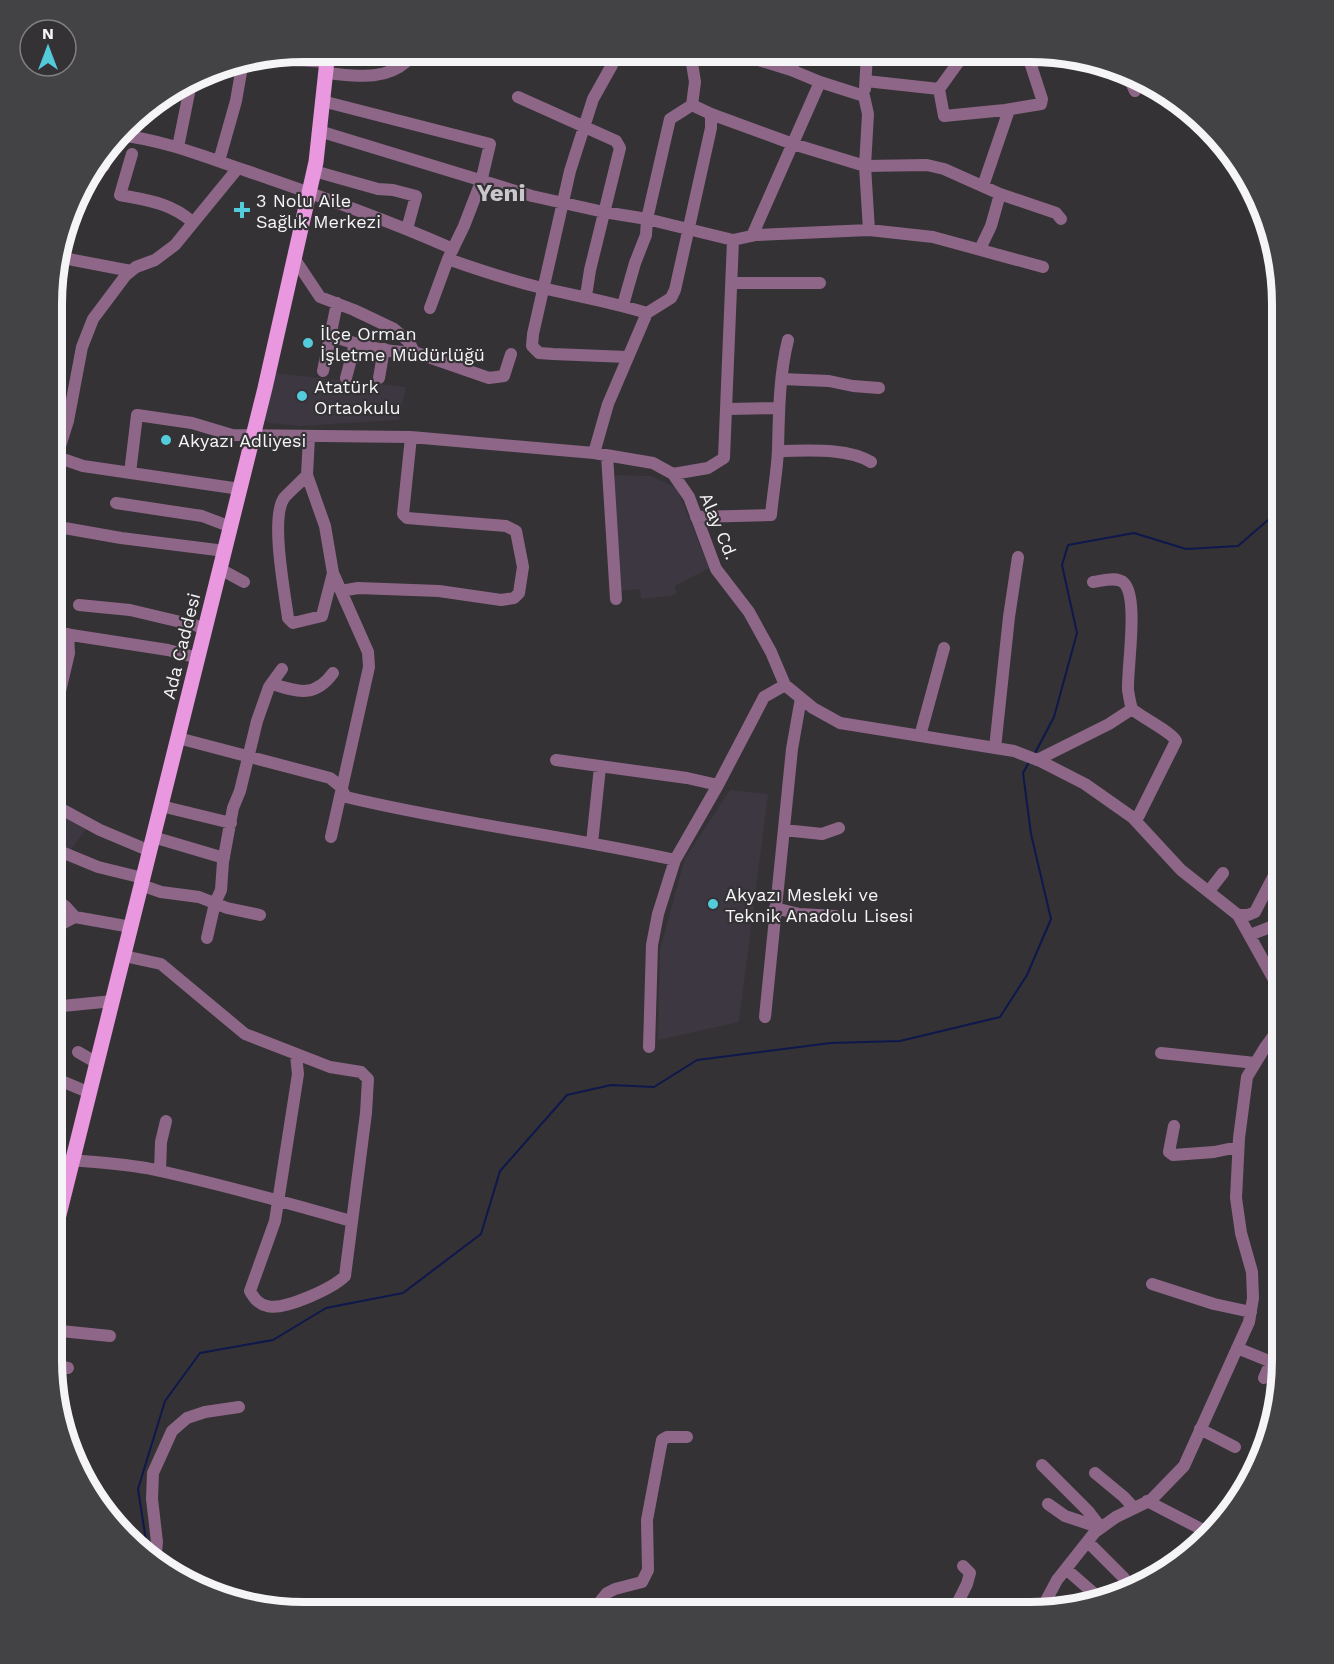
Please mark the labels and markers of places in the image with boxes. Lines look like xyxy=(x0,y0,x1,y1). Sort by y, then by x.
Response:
place label: 3 Nolu Aile Sağlık Merkezi xyxy=(256,190,381,232)
marker: 3 Nolu Aile Sağlık Merkezi xyxy=(233,201,251,219)
place label: İlçe Orman İşletme Müdürlüğü xyxy=(320,323,485,365)
marker: İlçe Orman İşletme Müdürlüğü xyxy=(301,336,315,350)
place label: Atatürk Ortaokulu xyxy=(314,376,401,418)
marker: Atatürk Ortaokulu xyxy=(295,389,309,403)
place label: Akyazı Adliyesi xyxy=(178,430,306,451)
marker: Akyazı Adliyesi xyxy=(159,433,173,447)
place label: Akyazı Mesleki ve Teknik Anadolu Lisesi xyxy=(725,884,913,926)
marker: Akyazı Mesleki ve Teknik Anadolu Lisesi xyxy=(706,897,720,911)

